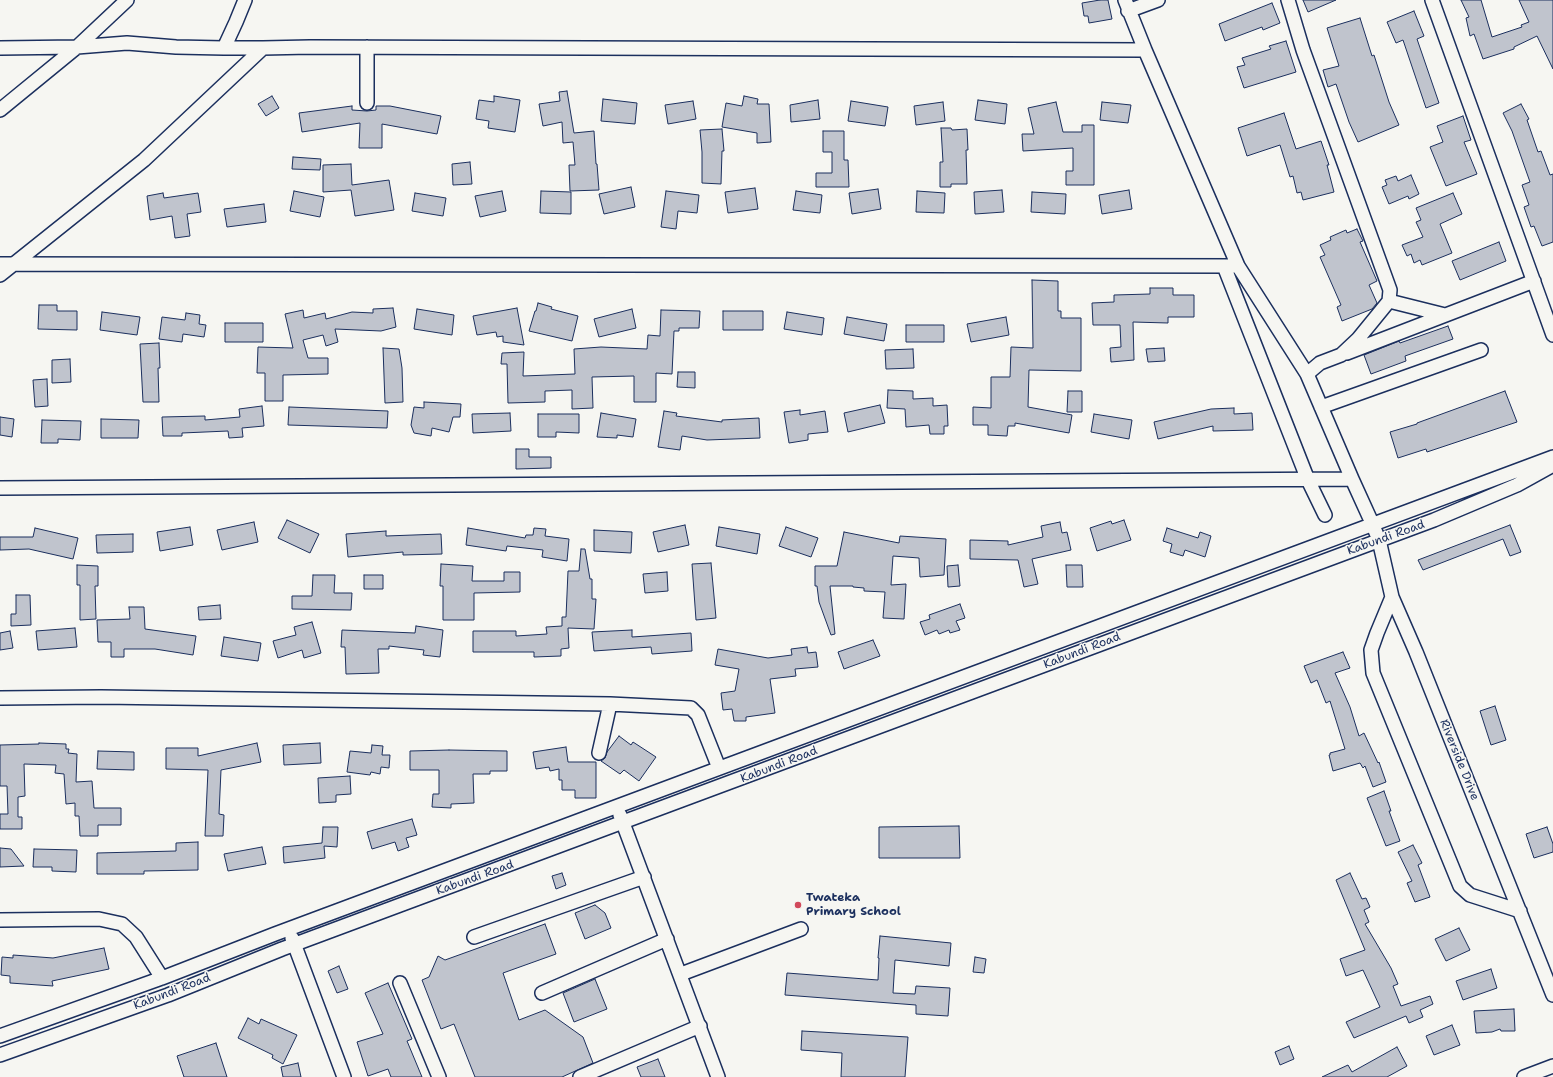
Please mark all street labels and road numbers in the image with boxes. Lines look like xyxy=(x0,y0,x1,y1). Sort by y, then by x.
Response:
street label: Kabundi Road xyxy=(1345,517,1427,559)
street label: Kabundi Road xyxy=(1041,630,1123,672)
street label: Riverside Drive xyxy=(1436,717,1482,803)
street label: Kabundi Road xyxy=(738,744,820,786)
street label: Kabundi Road xyxy=(434,857,516,899)
street label: Kabundi Road xyxy=(131,971,213,1013)

